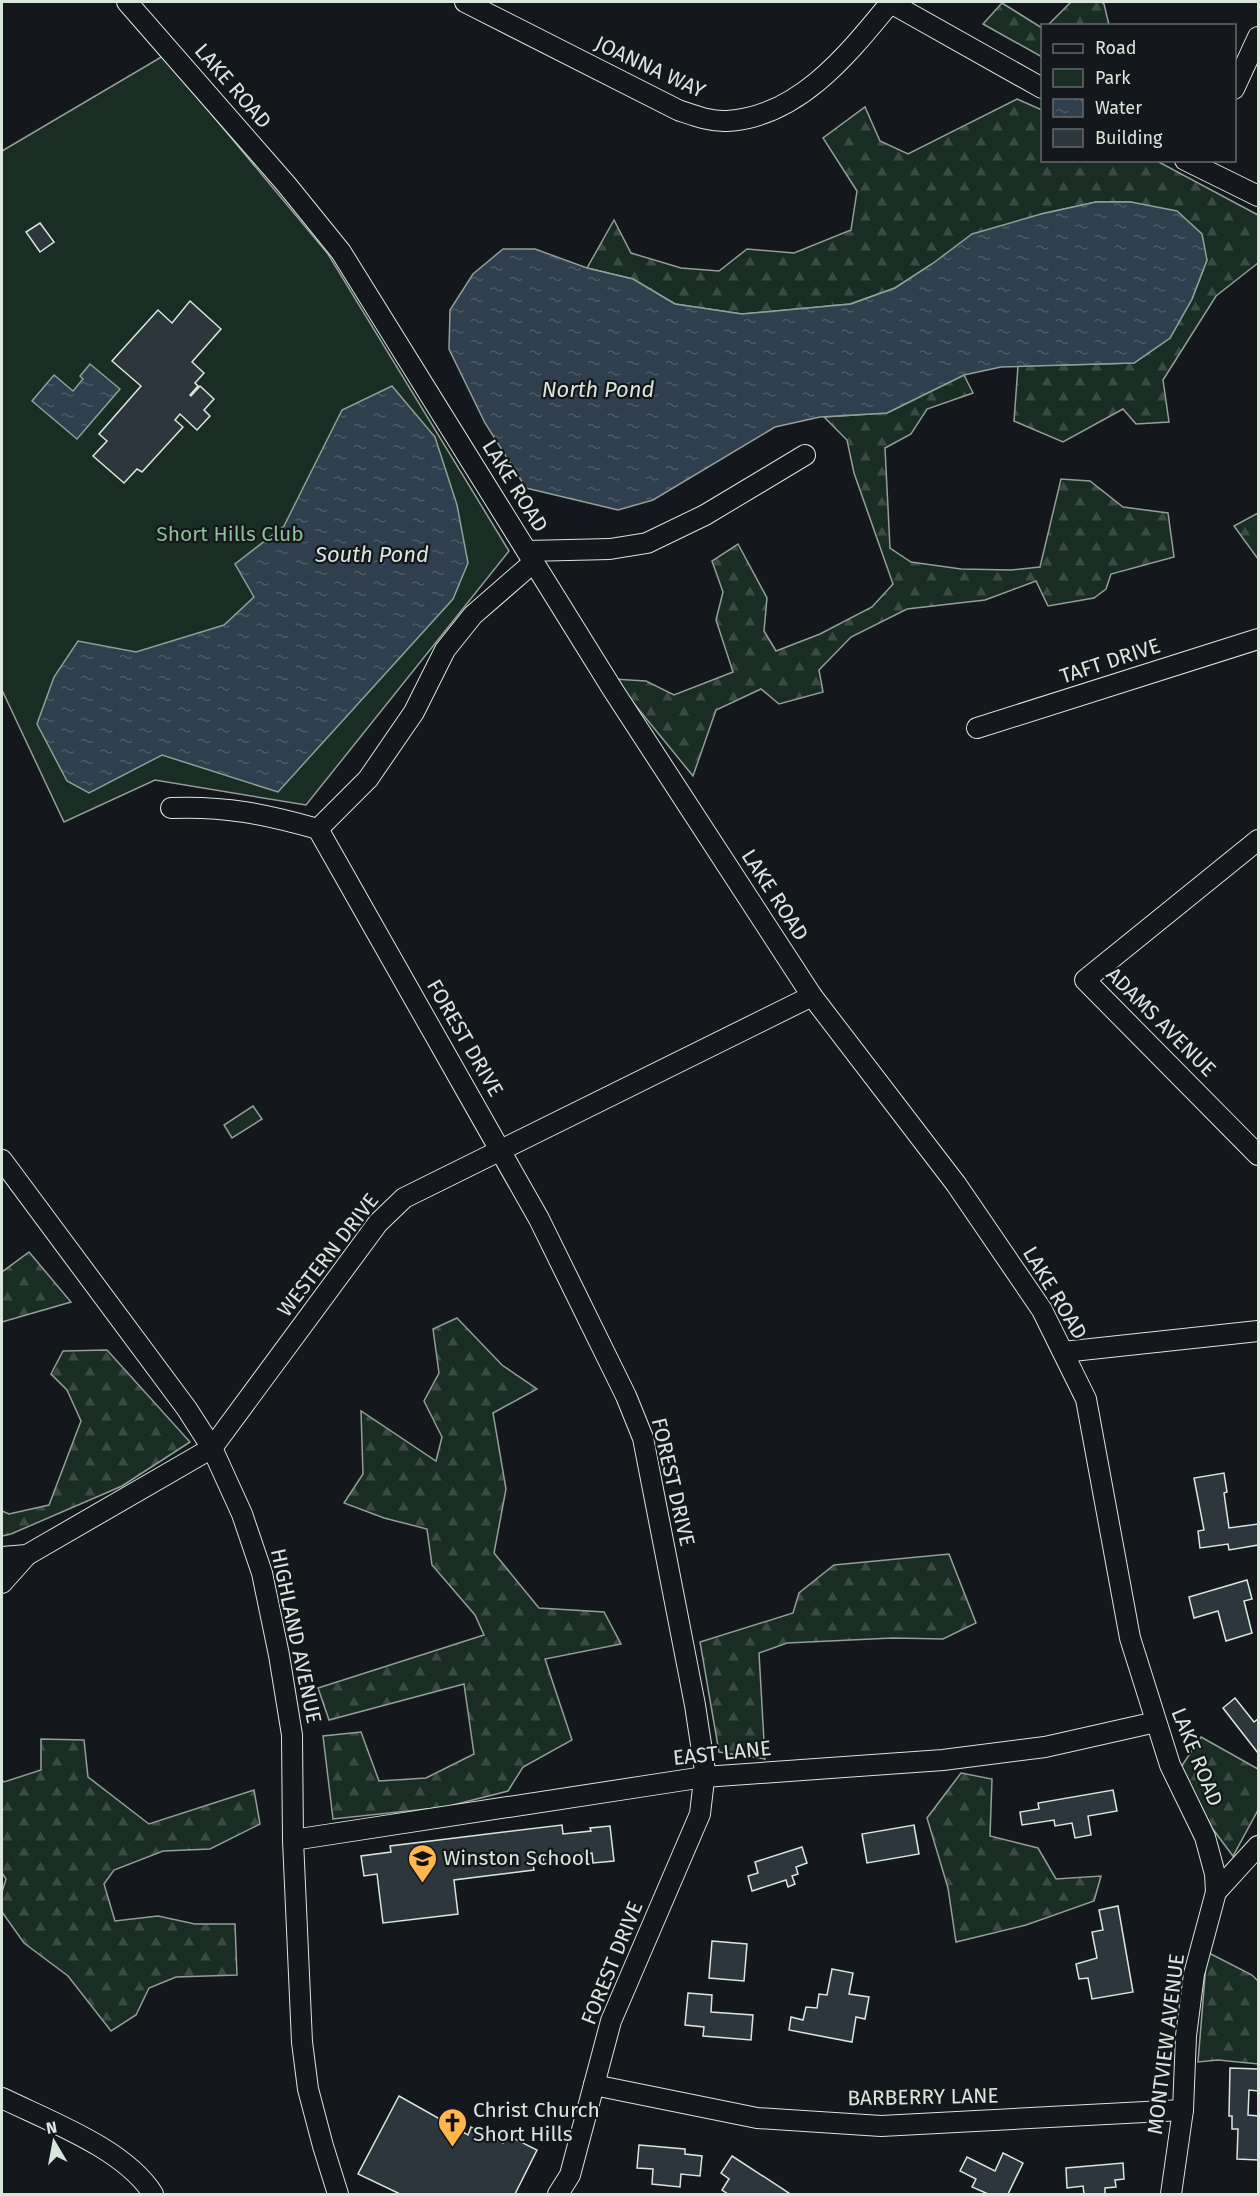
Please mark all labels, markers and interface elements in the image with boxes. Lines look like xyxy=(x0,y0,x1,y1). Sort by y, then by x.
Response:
legend xyxy=(1041,24,1236,162)
street label: JOANNA WAY xyxy=(591,30,710,104)
text: Road xyxy=(1095,37,1137,59)
street label: LAKE ROAD xyxy=(189,38,277,134)
text: Park xyxy=(1095,67,1131,89)
text: Water xyxy=(1095,97,1142,119)
text: Building xyxy=(1095,127,1163,149)
water label: North Pond xyxy=(542,376,654,403)
street label: LAKE ROAD xyxy=(476,435,554,537)
park label: Short Hills Club xyxy=(156,521,304,547)
water label: South Pond xyxy=(314,541,429,568)
street label: TAFT DRIVE xyxy=(1057,633,1163,689)
street label: LAKE ROAD xyxy=(736,844,814,946)
street label: ADAMS AVENUE xyxy=(1101,962,1221,1082)
street label: FOREST DRIVE xyxy=(421,975,509,1101)
street label: WESTERN DRIVE xyxy=(272,1188,384,1322)
street label: LAKE ROAD xyxy=(1017,1242,1093,1344)
street label: FOREST DRIVE xyxy=(646,1415,700,1549)
street label: HIGHLAND AVENUE xyxy=(265,1546,327,1726)
street label: LAKE ROAD xyxy=(1165,1704,1229,1810)
street label: EAST LANE xyxy=(672,1735,772,1771)
school or university icon: Winston School xyxy=(406,1842,438,1884)
place label: Winston School xyxy=(443,1845,590,1871)
street label: FOREST DRIVE xyxy=(575,1897,649,2029)
street label: MONTVIEW AVENUE xyxy=(1142,1952,1190,2136)
street label: BARBERRY LANE xyxy=(847,2083,999,2111)
place label: Christ Church Short Hills xyxy=(473,2097,600,2147)
church icon: Christ Church Short Hills xyxy=(436,2106,468,2148)
north arrow xyxy=(24,2112,84,2172)
text: N xyxy=(45,2117,58,2138)

